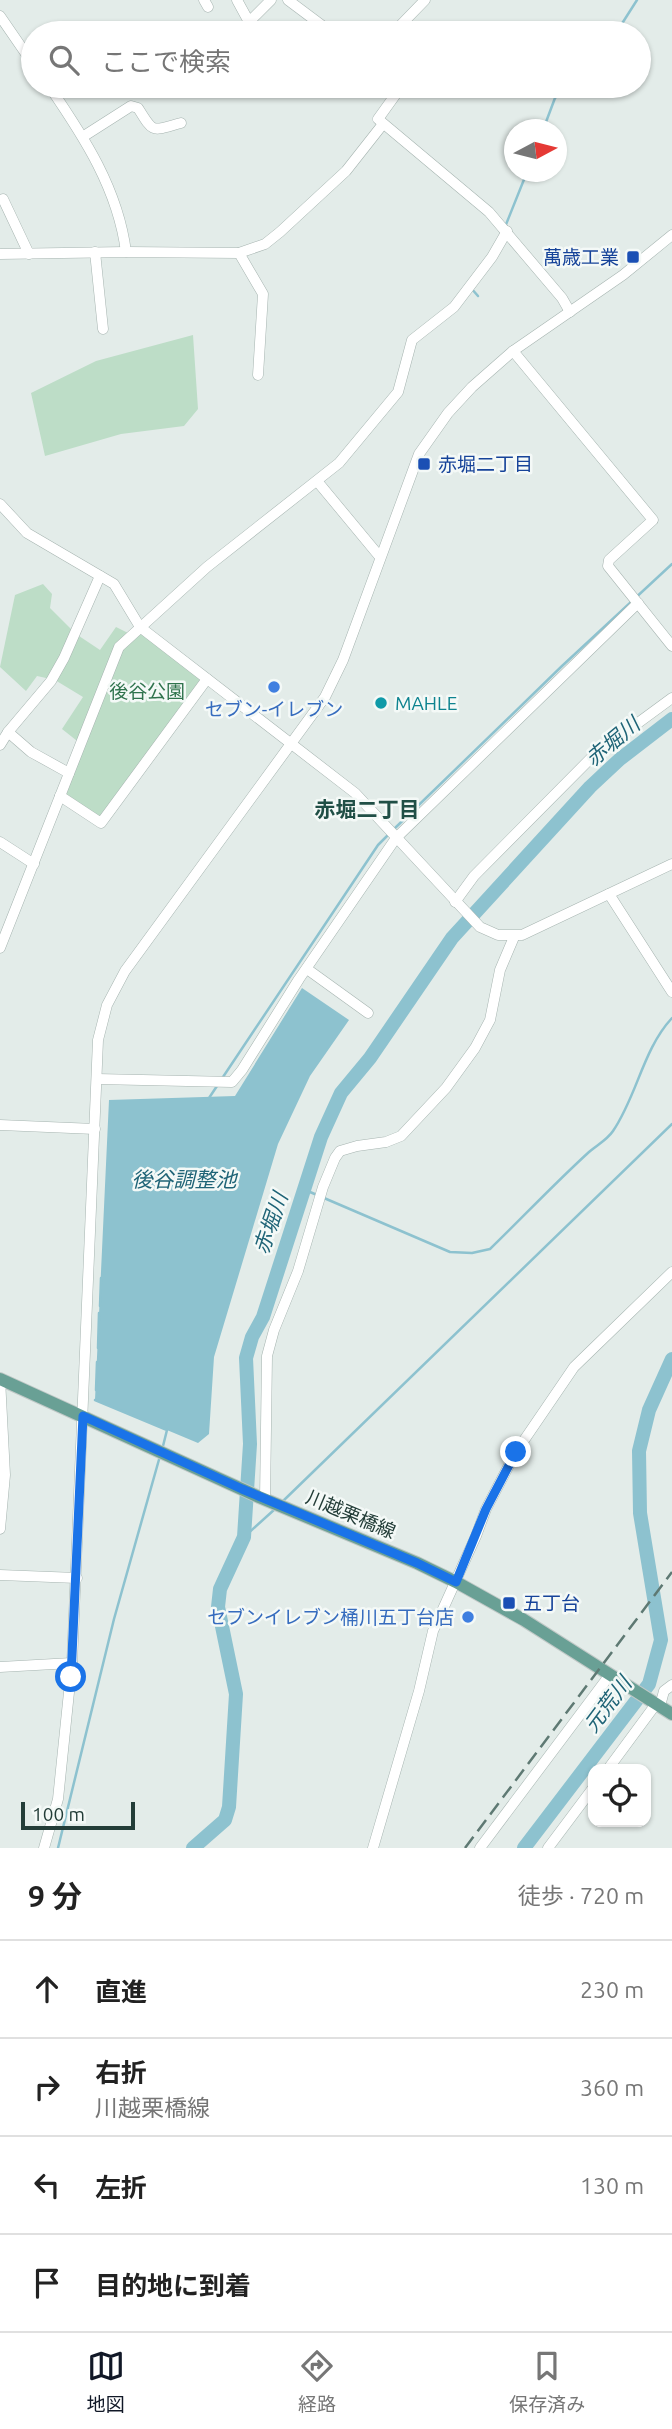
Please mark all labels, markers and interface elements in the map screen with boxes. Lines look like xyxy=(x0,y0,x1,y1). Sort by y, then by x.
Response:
search box xyxy=(21,21,651,98)
icon: search xyxy=(45,41,83,79)
text: ここで検索 xyxy=(101,47,231,76)
north arrow xyxy=(504,119,567,182)
place label: 萬歳工業 xyxy=(543,246,619,268)
marker: 萬歳工業 xyxy=(625,249,641,265)
place label: 赤堀二丁目 xyxy=(438,453,533,475)
marker: 赤堀二丁目 xyxy=(416,456,432,472)
marker: セブン-イレブン xyxy=(266,679,282,695)
park label: 後谷公園 xyxy=(109,680,185,702)
place label: MAHLE xyxy=(395,692,457,714)
marker: MAHLE xyxy=(373,695,389,711)
place label: セブン-イレブン xyxy=(205,698,343,720)
water label: 赤堀川 xyxy=(580,710,645,770)
district label: 赤堀二丁目 xyxy=(315,797,420,821)
water label: 後谷調整池 xyxy=(132,1167,238,1191)
water label: 赤堀川 xyxy=(248,1187,292,1257)
route end xyxy=(500,1436,531,1467)
street label: 川越栗橋線 xyxy=(303,1485,399,1543)
place label: 五丁台 xyxy=(523,1592,580,1614)
marker: 五丁台 xyxy=(501,1595,517,1611)
place label: セブンイレブン桶川五丁台店 xyxy=(207,1606,454,1628)
marker: セブンイレブン桶川五丁台店 xyxy=(460,1609,476,1625)
route start xyxy=(55,1661,86,1692)
water label: 元荒川 xyxy=(578,1670,637,1736)
map controls xyxy=(588,1764,651,1827)
button: locate xyxy=(588,1764,651,1827)
scale bar xyxy=(21,1799,135,1831)
text: 100 m xyxy=(32,1803,85,1825)
text: 9 分 xyxy=(28,1879,82,1913)
text: 徒歩 · 720 m xyxy=(518,1883,644,1908)
icon: ahead xyxy=(28,1970,66,2008)
text: 直進 xyxy=(95,1977,147,2006)
text: 230 m xyxy=(580,1977,644,2002)
text: 右折 xyxy=(95,2058,147,2087)
icon: right xyxy=(28,2068,66,2106)
text: 360 m xyxy=(580,2075,644,2100)
text: 川越栗橋線 xyxy=(95,2095,210,2120)
icon: left xyxy=(28,2166,66,2204)
text: 左折 xyxy=(95,2173,147,2202)
text: 130 m xyxy=(580,2173,644,2198)
icon: arrive xyxy=(28,2264,66,2302)
text: 目的地に到着 xyxy=(95,2271,251,2300)
tab: 地図 xyxy=(87,2347,125,2416)
tab: 経路 xyxy=(298,2347,336,2416)
tab: 保存済み xyxy=(509,2347,585,2416)

